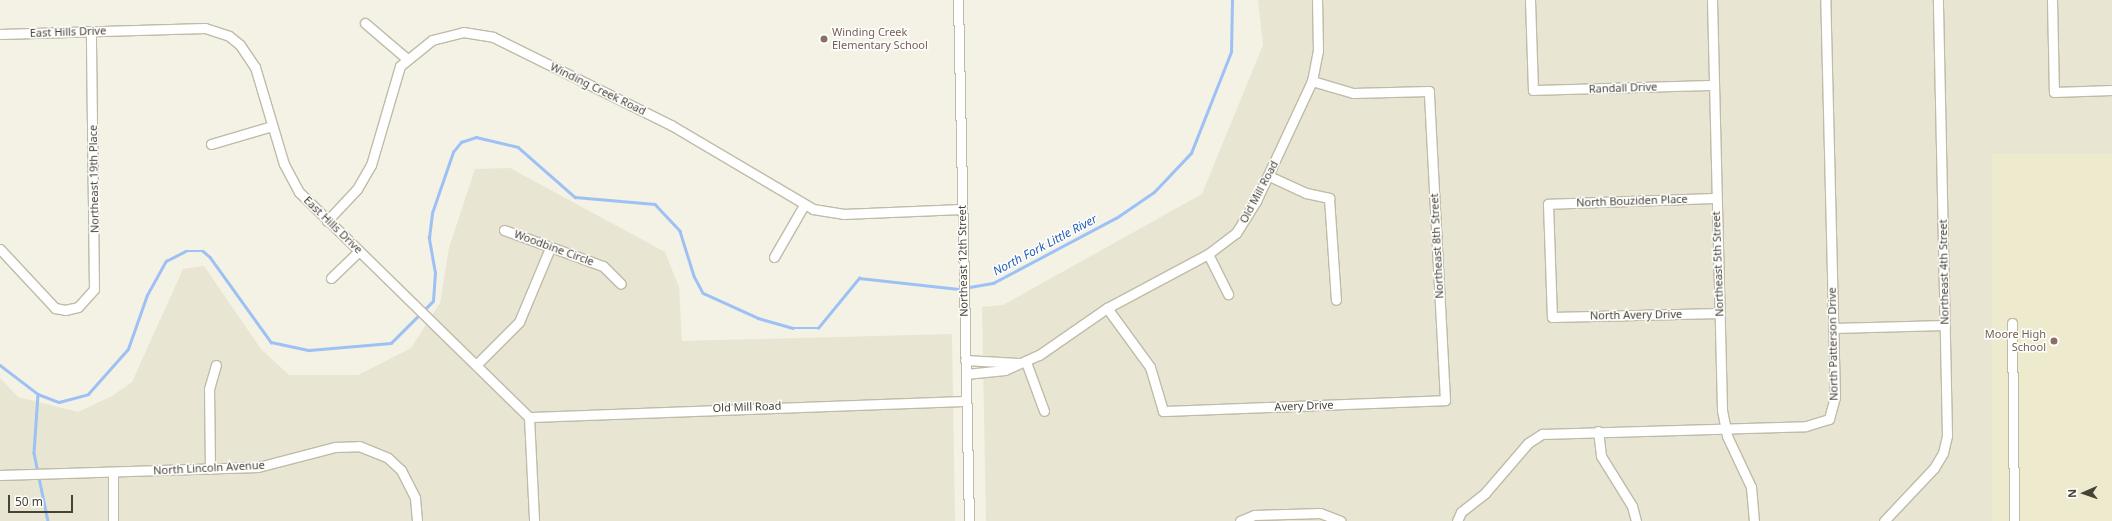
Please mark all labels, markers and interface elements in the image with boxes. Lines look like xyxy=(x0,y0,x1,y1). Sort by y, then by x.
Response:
street label: East Hills Drive xyxy=(30,24,106,40)
place label: Winding Creek Elementary School xyxy=(832,26,928,52)
marker: Winding Creek Elementary School xyxy=(819,34,829,44)
street label: Winding Creek Road xyxy=(548,60,648,118)
street label: Randall Drive xyxy=(1589,80,1657,96)
street label: Northeast 19th Place xyxy=(86,125,102,233)
street label: Old Mill Road xyxy=(1237,159,1281,225)
street label: North Bouziden Place xyxy=(1576,192,1688,210)
street label: Northeast 8th Street xyxy=(1428,193,1446,299)
street label: East Hills Drive xyxy=(301,194,365,256)
street label: Northeast 12th Street xyxy=(955,205,971,317)
water label: North Fork Little River xyxy=(991,211,1099,279)
street label: Northeast 5th Street xyxy=(1710,211,1726,317)
street label: Northeast 4th Street xyxy=(1936,219,1952,325)
street label: Woodbine Circle xyxy=(512,227,596,269)
street label: North Patterson Drive xyxy=(1825,287,1841,401)
street label: North Avery Drive xyxy=(1590,308,1682,322)
place label: Moore High School xyxy=(1985,328,2046,354)
marker: Moore High School xyxy=(2049,336,2059,346)
street label: Avery Drive xyxy=(1274,398,1334,414)
street label: Old Mill Road xyxy=(712,399,782,415)
street label: North Lincoln Avenue xyxy=(153,458,265,478)
north arrow xyxy=(2064,473,2104,513)
scale bar xyxy=(10,487,75,513)
text: N xyxy=(2064,489,2079,498)
text: 50 m xyxy=(15,493,43,510)

